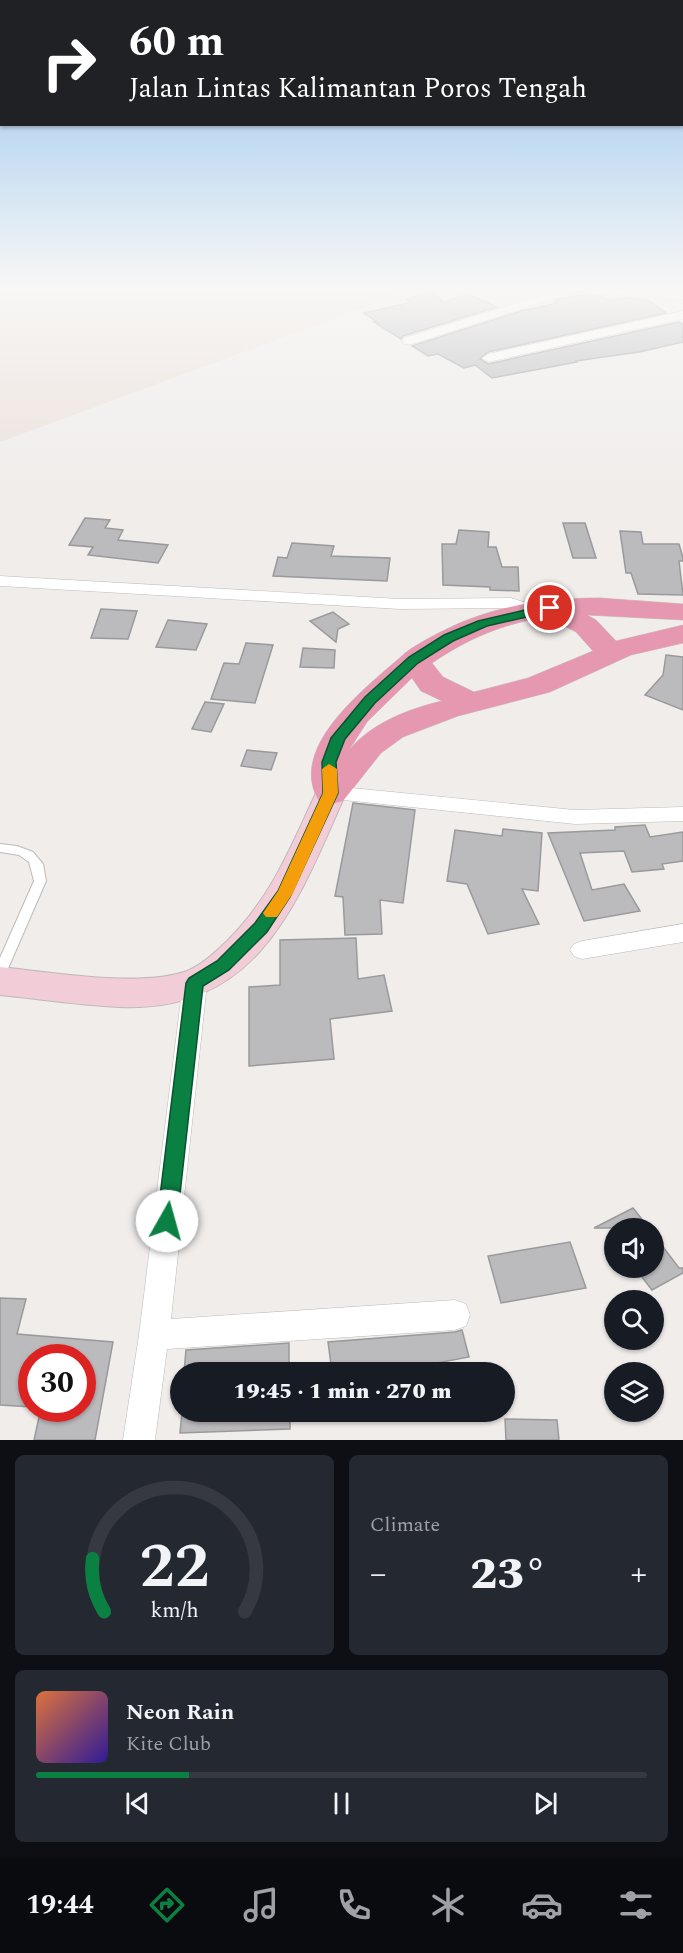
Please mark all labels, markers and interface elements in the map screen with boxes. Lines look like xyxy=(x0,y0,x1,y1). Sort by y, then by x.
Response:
text: 60 m xyxy=(129,11,224,74)
icon: right xyxy=(30,24,108,102)
text: Jalan Lintas Kalimantan Poros Tengah xyxy=(129,68,587,110)
pin xyxy=(524,582,575,633)
icon: arrive xyxy=(533,591,566,624)
position arrow xyxy=(135,1189,199,1253)
map controls xyxy=(604,1218,664,1422)
button: sound xyxy=(604,1218,664,1278)
button: search xyxy=(604,1290,664,1350)
speed limit sign: 30 xyxy=(18,1344,96,1422)
button: layers xyxy=(604,1362,664,1422)
text: 19:45 · 1 min · 270 m xyxy=(233,1375,452,1408)
text: Climate xyxy=(370,1510,440,1540)
text: 22 xyxy=(139,1520,210,1615)
text: 23° xyxy=(470,1540,547,1609)
text: − xyxy=(370,1549,387,1599)
text: + xyxy=(630,1549,647,1599)
text: km/h xyxy=(150,1594,199,1627)
text: Neon Rain xyxy=(126,1696,234,1729)
text: Kite Club xyxy=(126,1729,211,1759)
icon: previous xyxy=(121,1787,154,1820)
icon: pause xyxy=(325,1787,358,1820)
icon: next xyxy=(529,1787,562,1820)
text: 19:44 xyxy=(26,1884,94,1926)
icon: directions xyxy=(146,1884,188,1926)
icon: music xyxy=(240,1884,282,1926)
icon: phone xyxy=(333,1884,375,1926)
icon: climate xyxy=(427,1884,469,1926)
icon: car xyxy=(521,1884,563,1926)
icon: filters xyxy=(615,1884,657,1926)

